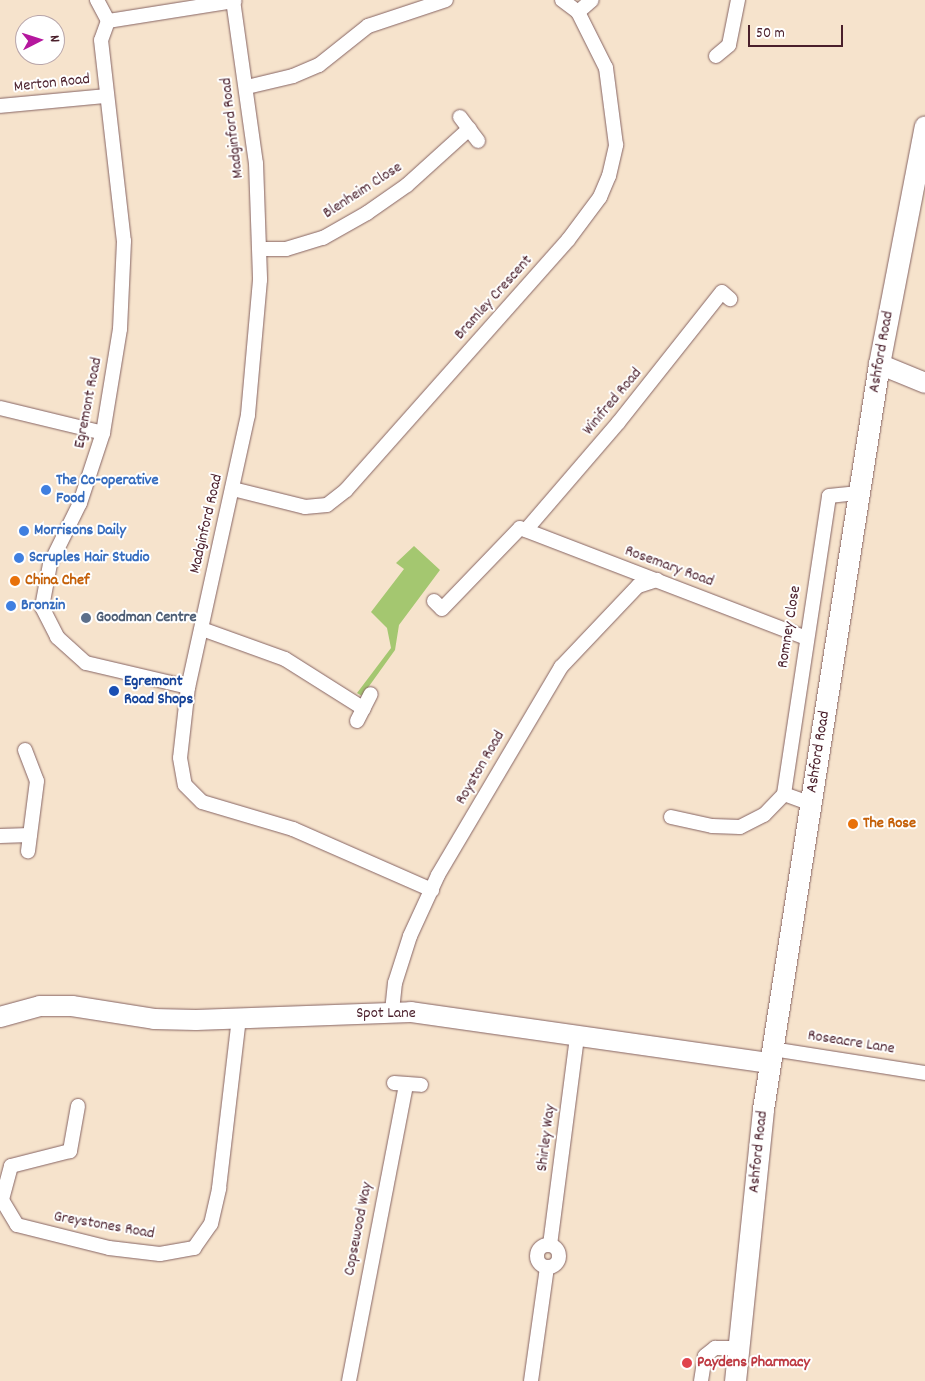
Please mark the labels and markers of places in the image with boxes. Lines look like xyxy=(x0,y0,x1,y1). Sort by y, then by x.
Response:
place label: The Co-operative Food xyxy=(56,471,158,509)
marker: The Co-operative Food xyxy=(40,484,52,496)
place label: Morrisons Daily xyxy=(34,521,126,541)
marker: Morrisons Daily xyxy=(18,525,30,537)
place label: Scruples Hair Studio xyxy=(29,548,150,568)
marker: Scruples Hair Studio xyxy=(13,552,25,564)
place label: China Chef xyxy=(25,571,90,591)
marker: China Chef xyxy=(9,575,21,587)
place label: Bronzin xyxy=(21,596,65,616)
marker: Bronzin xyxy=(5,600,17,612)
place label: Goodman Centre xyxy=(96,608,197,628)
marker: Goodman Centre xyxy=(80,612,92,624)
place label: Egremont Road Shops xyxy=(124,672,193,710)
marker: Egremont Road Shops xyxy=(108,685,120,697)
place label: The Rose xyxy=(863,814,916,834)
marker: The Rose xyxy=(847,818,859,830)
place label: Paydens Pharmacy xyxy=(697,1353,810,1373)
marker: Paydens Pharmacy xyxy=(681,1357,693,1369)

